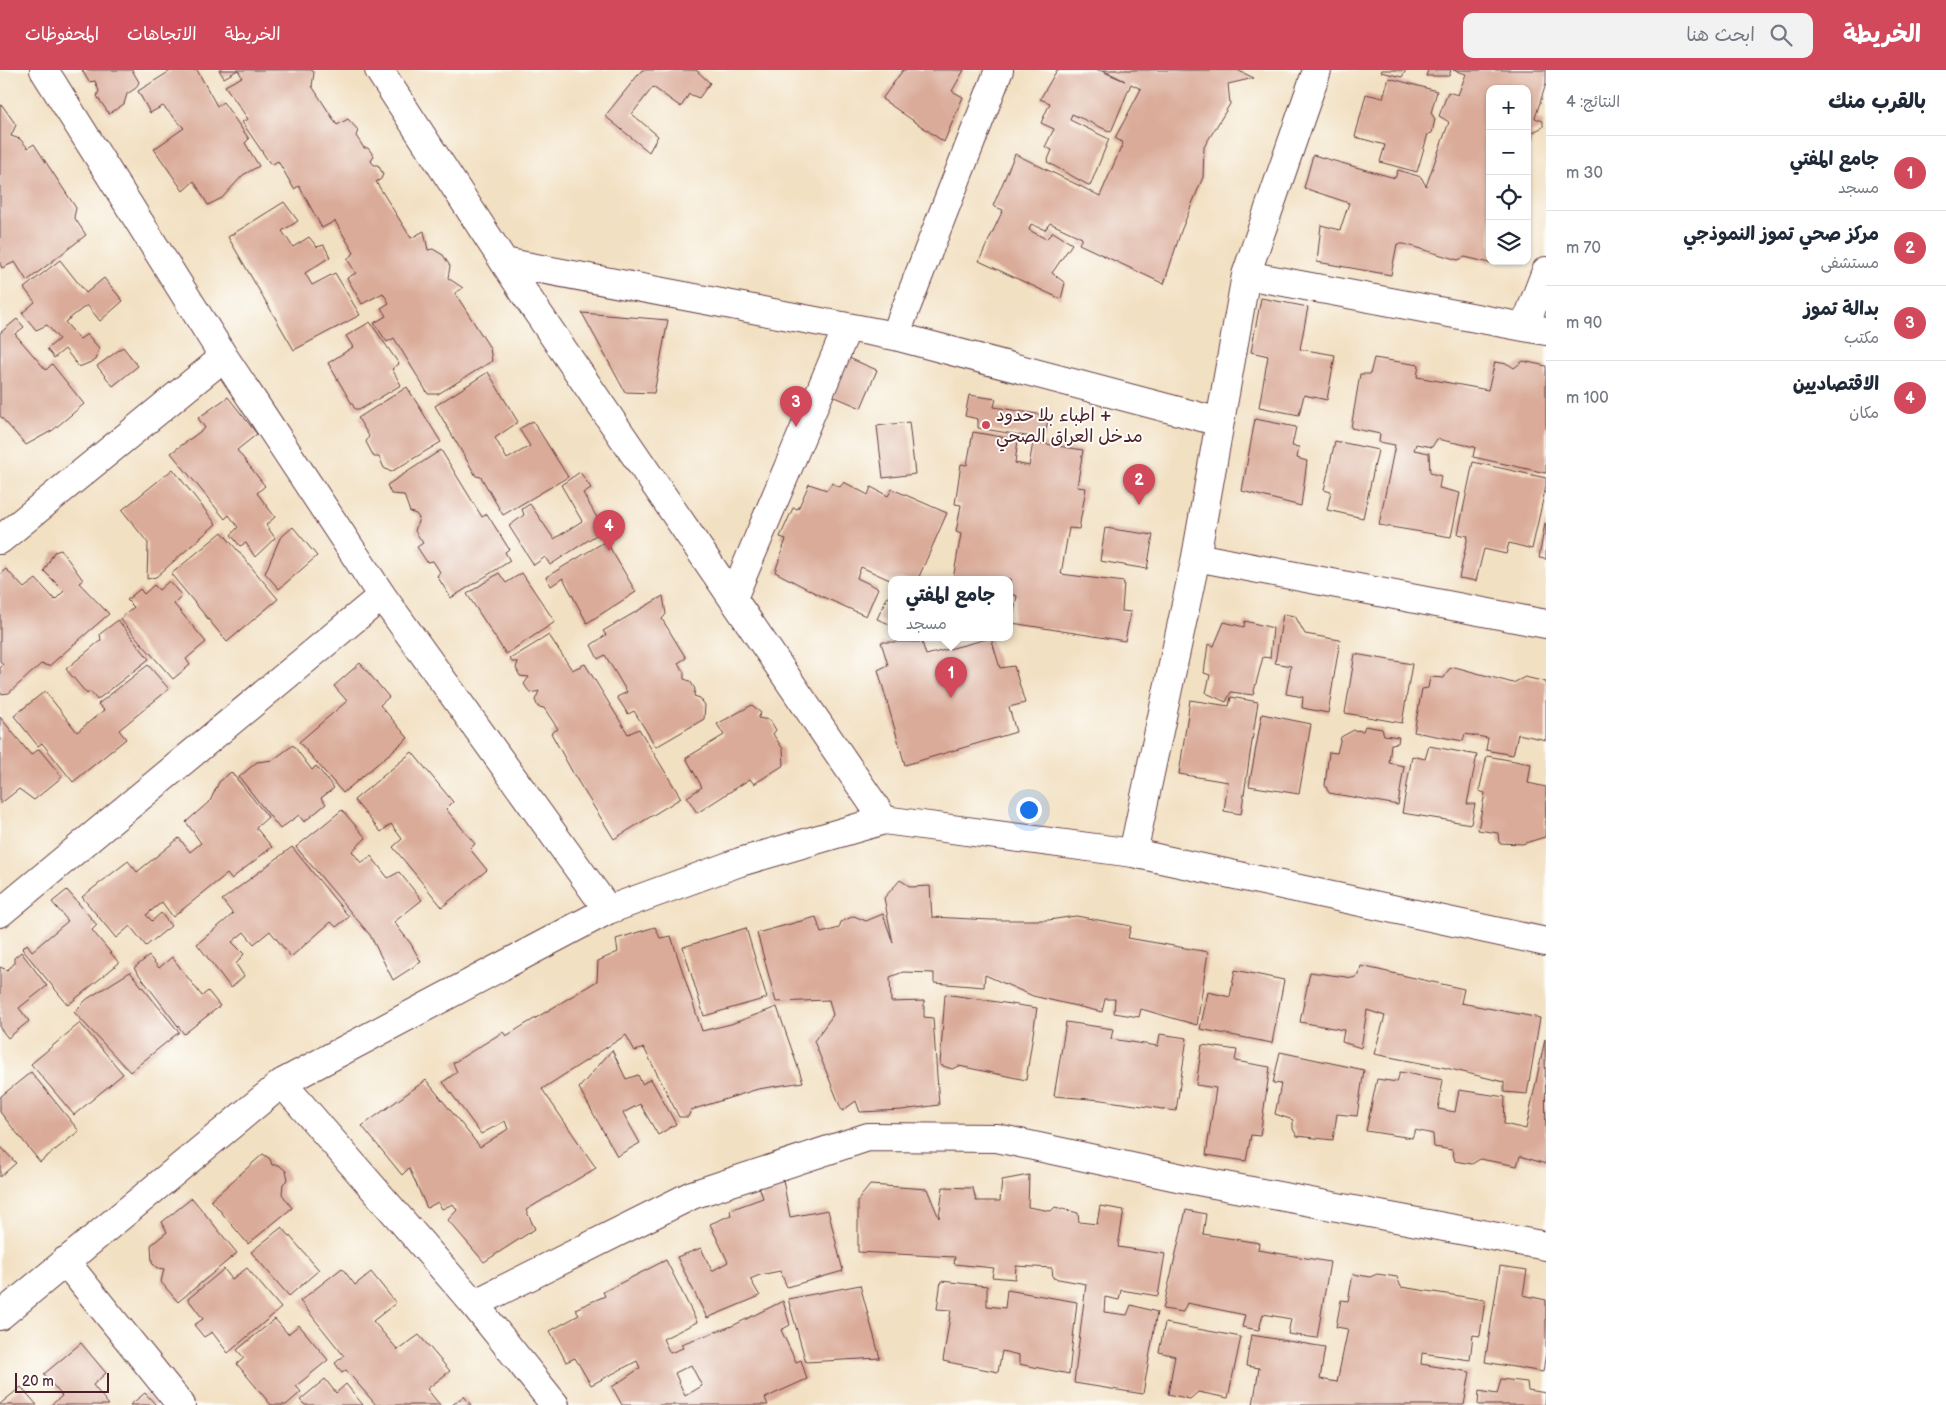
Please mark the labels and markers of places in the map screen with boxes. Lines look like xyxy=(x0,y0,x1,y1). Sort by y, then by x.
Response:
pin: 3 xyxy=(780,386,812,427)
place label: اطباء بلا حدود + مدخل العراق الصحي xyxy=(996,405,1143,452)
marker: اطباء بلا حدود + مدخل العراق الصحي xyxy=(980,419,992,431)
pin: 2 xyxy=(1123,464,1155,505)
pin: 4 xyxy=(593,510,625,551)
pin: 1 xyxy=(935,657,967,698)

